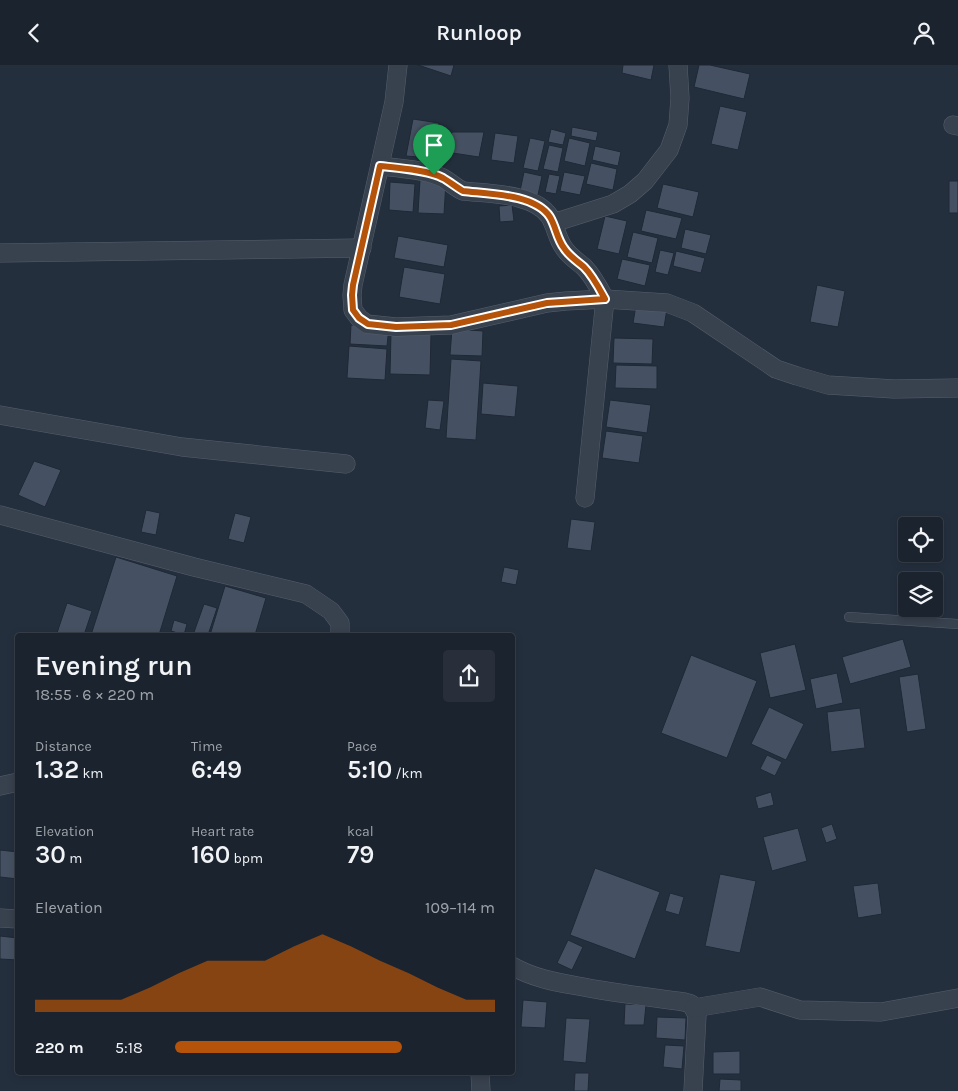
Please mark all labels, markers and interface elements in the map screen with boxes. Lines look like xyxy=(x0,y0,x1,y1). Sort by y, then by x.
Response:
icon: back xyxy=(20,19,48,47)
icon: person xyxy=(910,19,938,47)
text: Runloop xyxy=(436,20,522,46)
pin xyxy=(413,124,455,175)
icon: arrive xyxy=(420,131,448,159)
map controls xyxy=(898,517,943,617)
button: locate xyxy=(898,517,943,562)
button: layers xyxy=(898,572,943,617)
text: Evening run xyxy=(35,649,192,682)
button: share xyxy=(443,650,495,702)
text: 18:55 · 6 × 220 m xyxy=(35,685,154,704)
text: Distance xyxy=(35,738,92,755)
text: Time xyxy=(191,738,222,755)
text: Pace xyxy=(347,738,377,755)
text: 1.32 xyxy=(35,755,79,784)
text: 6:49 xyxy=(191,755,242,784)
text: 5:10 xyxy=(347,755,392,784)
text: km xyxy=(79,765,103,782)
text: /km xyxy=(392,765,423,782)
text: Elevation xyxy=(35,823,94,840)
text: Heart rate xyxy=(191,823,254,840)
text: kcal xyxy=(347,823,374,840)
text: 30 xyxy=(35,840,66,869)
text: 160 xyxy=(191,840,230,869)
text: 79 xyxy=(347,840,374,869)
text: m xyxy=(66,850,82,867)
text: bpm xyxy=(230,850,263,867)
text: Elevation xyxy=(35,898,103,917)
text: 109–114 m xyxy=(425,898,495,917)
text: 220 m xyxy=(35,1038,84,1057)
text: 5:18 xyxy=(115,1038,143,1057)

